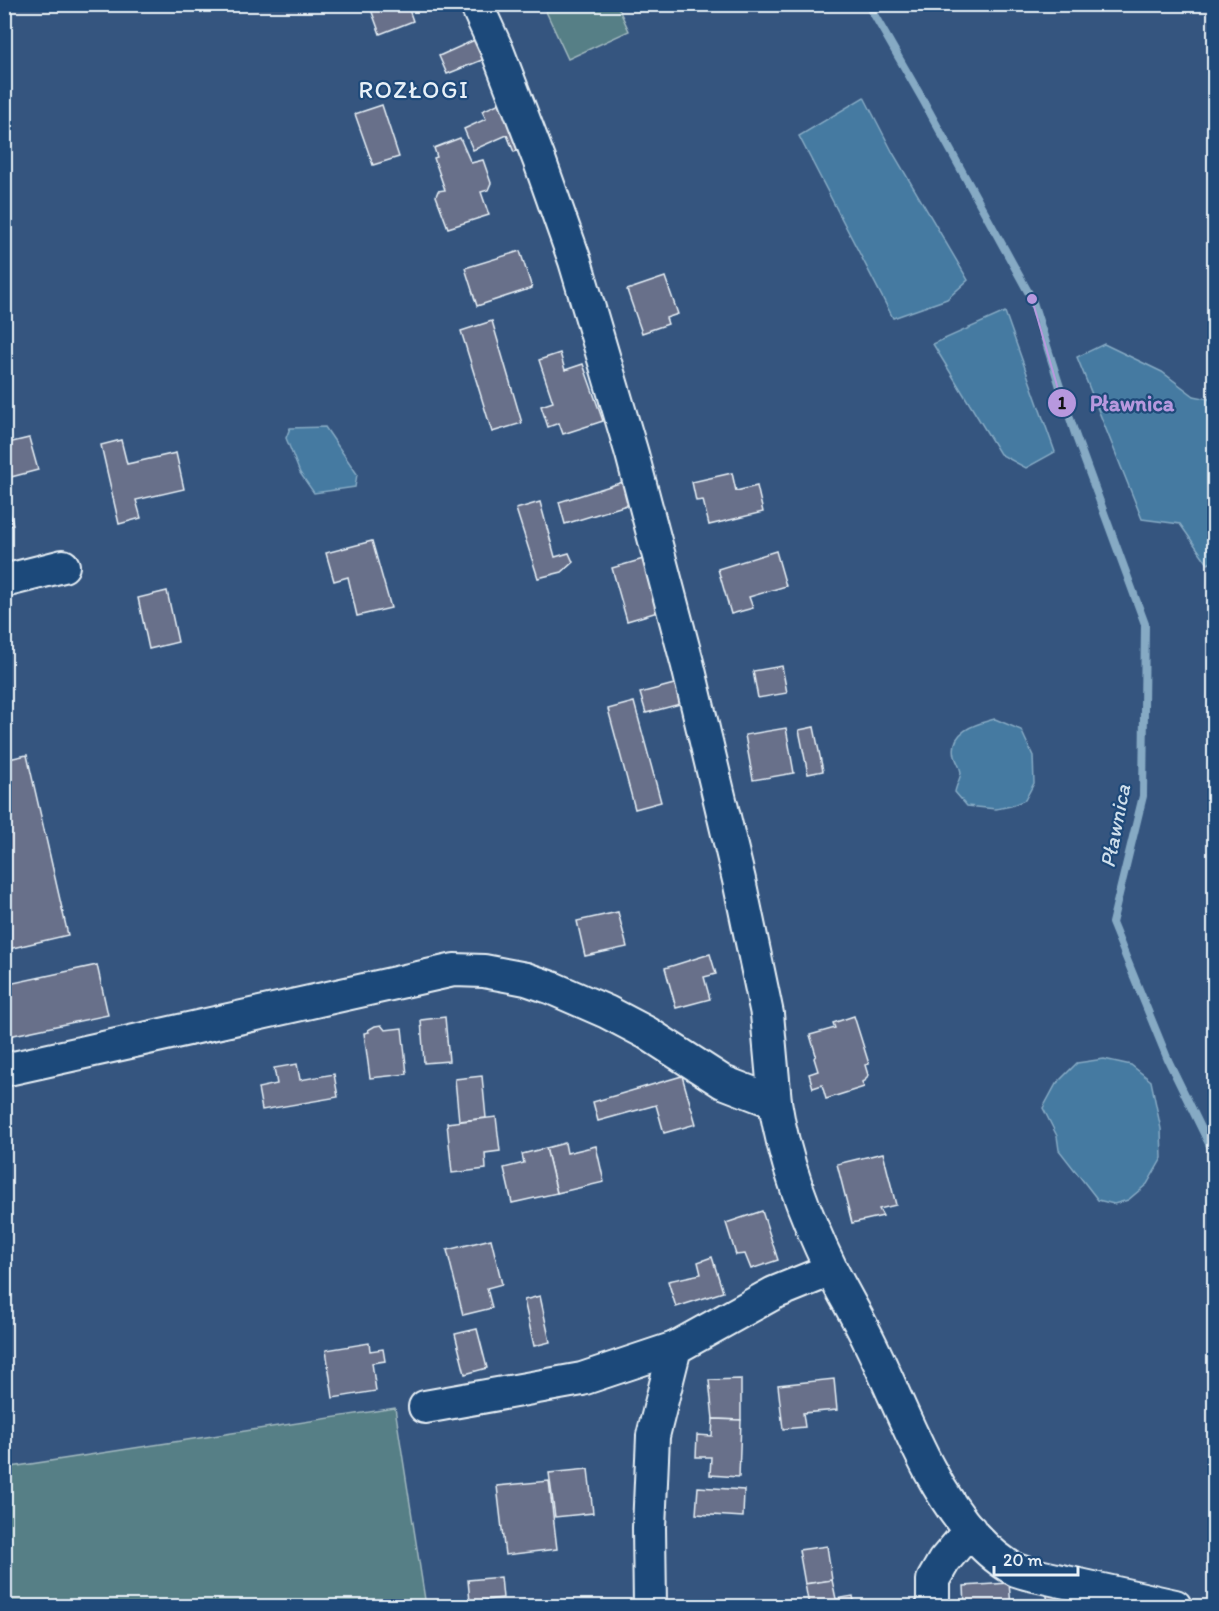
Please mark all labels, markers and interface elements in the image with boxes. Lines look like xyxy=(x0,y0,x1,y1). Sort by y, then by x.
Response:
district label: ROZŁOGI xyxy=(359,75,470,104)
callout: Pławnica xyxy=(1047,383,1186,423)
text: Pławnica xyxy=(1090,390,1175,417)
text: 1 xyxy=(1058,392,1067,414)
water label: Pławnica xyxy=(1094,781,1136,870)
scale bar xyxy=(994,1539,1078,1577)
text: 20 m xyxy=(1003,1549,1043,1571)

